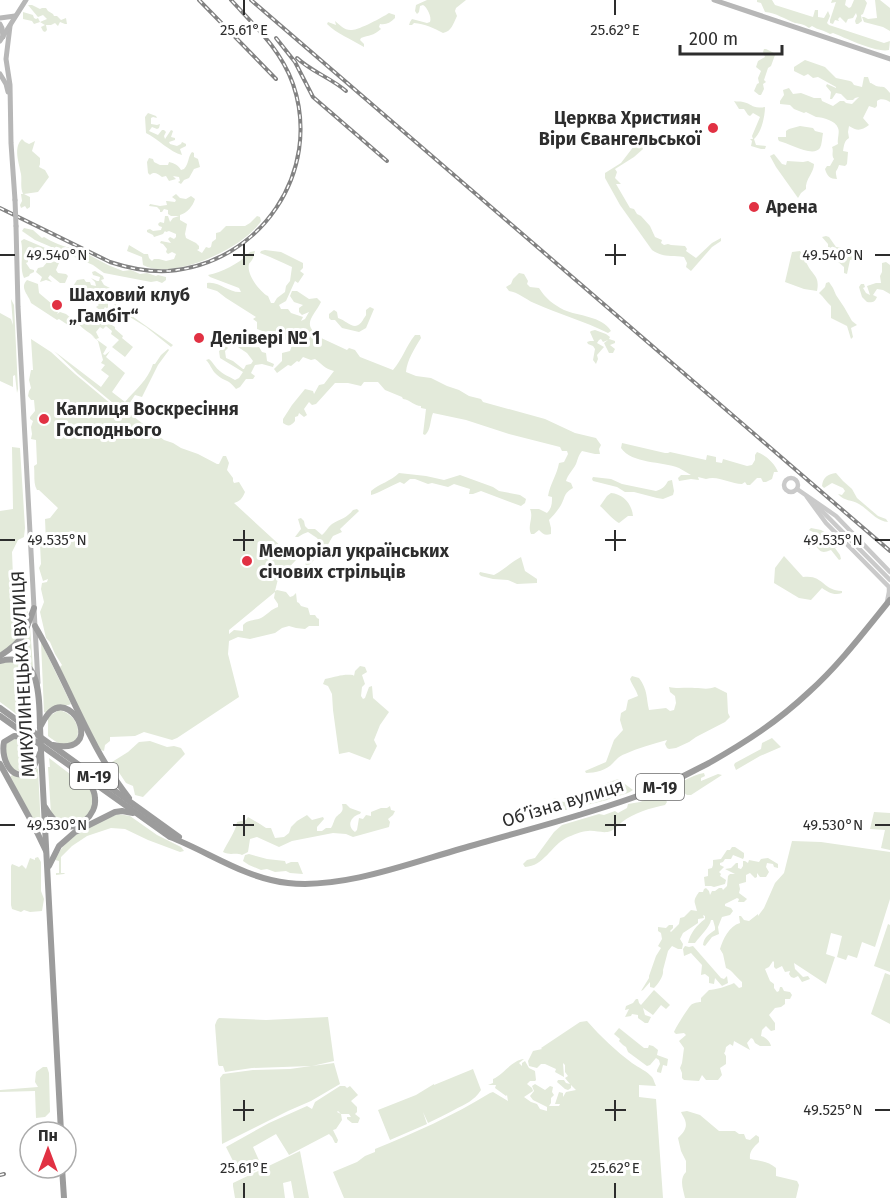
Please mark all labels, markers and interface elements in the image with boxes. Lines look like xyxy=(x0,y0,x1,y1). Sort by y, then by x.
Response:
scale bar xyxy=(680,18,782,56)
text: 25.61°E xyxy=(220,21,268,39)
text: 25.62°E xyxy=(590,21,640,39)
text: 200 m xyxy=(689,28,738,50)
place label: Церква Християн Віри Євангельської xyxy=(539,107,703,150)
marker: Церква Християн Віри Євангельської xyxy=(706,121,720,135)
place label: Арена xyxy=(765,196,818,218)
marker: Арена xyxy=(747,200,761,214)
text: 49.540°N xyxy=(26,246,88,264)
text: 49.540°N xyxy=(802,246,864,264)
place label: Шаховий клуб „Гамбіт“ xyxy=(69,284,190,327)
marker: Шаховий клуб „Гамбіт“ xyxy=(50,298,64,312)
place label: Делівері № 1 xyxy=(210,327,320,349)
marker: Делівері № 1 xyxy=(192,331,206,345)
place label: Каплиця Воскресіння Господнього xyxy=(56,398,239,441)
marker: Каплиця Воскресіння Господнього xyxy=(37,412,51,426)
text: 49.535°N xyxy=(27,531,87,549)
text: 49.535°N xyxy=(803,531,863,549)
place label: Меморіал українських січових стрільців xyxy=(259,540,450,583)
marker: Меморіал українських січових стрільців xyxy=(240,554,254,568)
street label: МИКУЛИНЕЦЬКА ВУЛИЦЯ xyxy=(7,570,39,778)
road number: М-19 xyxy=(70,763,118,789)
street label: Обʼїзна вулиця xyxy=(499,774,627,832)
road number: М-19 xyxy=(636,774,684,800)
text: 49.530°N xyxy=(27,816,87,834)
text: 49.530°N xyxy=(803,816,863,834)
text: 49.525°N xyxy=(803,1101,863,1119)
north arrow xyxy=(18,1120,78,1180)
text: Пн xyxy=(38,1126,58,1145)
text: 25.61°E xyxy=(220,1159,268,1177)
text: 25.62°E xyxy=(590,1159,640,1177)

